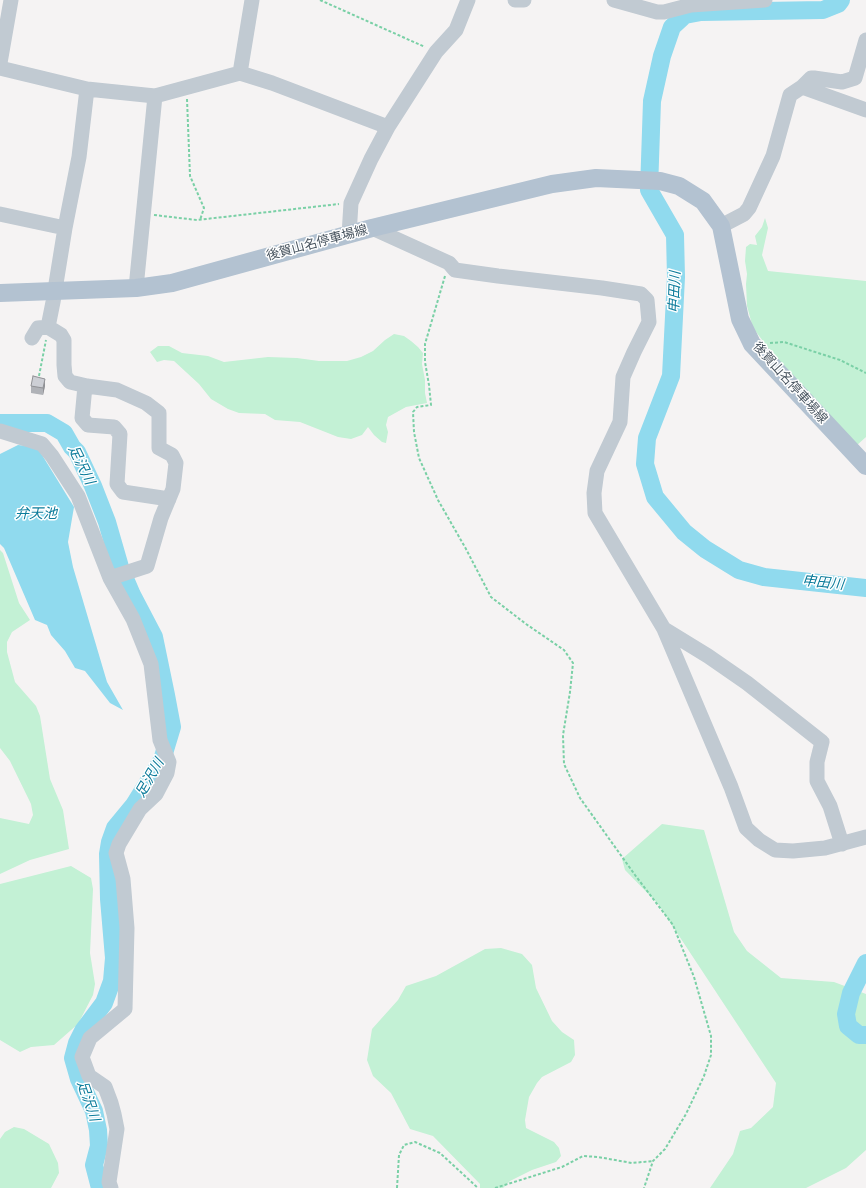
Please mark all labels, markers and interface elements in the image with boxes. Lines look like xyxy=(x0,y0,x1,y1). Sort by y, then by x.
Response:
street label: 後賀山名停車場線 xyxy=(265,222,369,264)
water label: 申田川 xyxy=(666,271,684,313)
street label: 後賀山名停車場線 xyxy=(749,339,831,427)
water label: 足沢川 xyxy=(64,442,98,488)
water label: 弁天池 xyxy=(15,506,57,522)
water label: 申田川 xyxy=(801,572,845,594)
water label: 足沢川 xyxy=(132,756,168,800)
water label: 足沢川 xyxy=(73,1078,103,1124)

